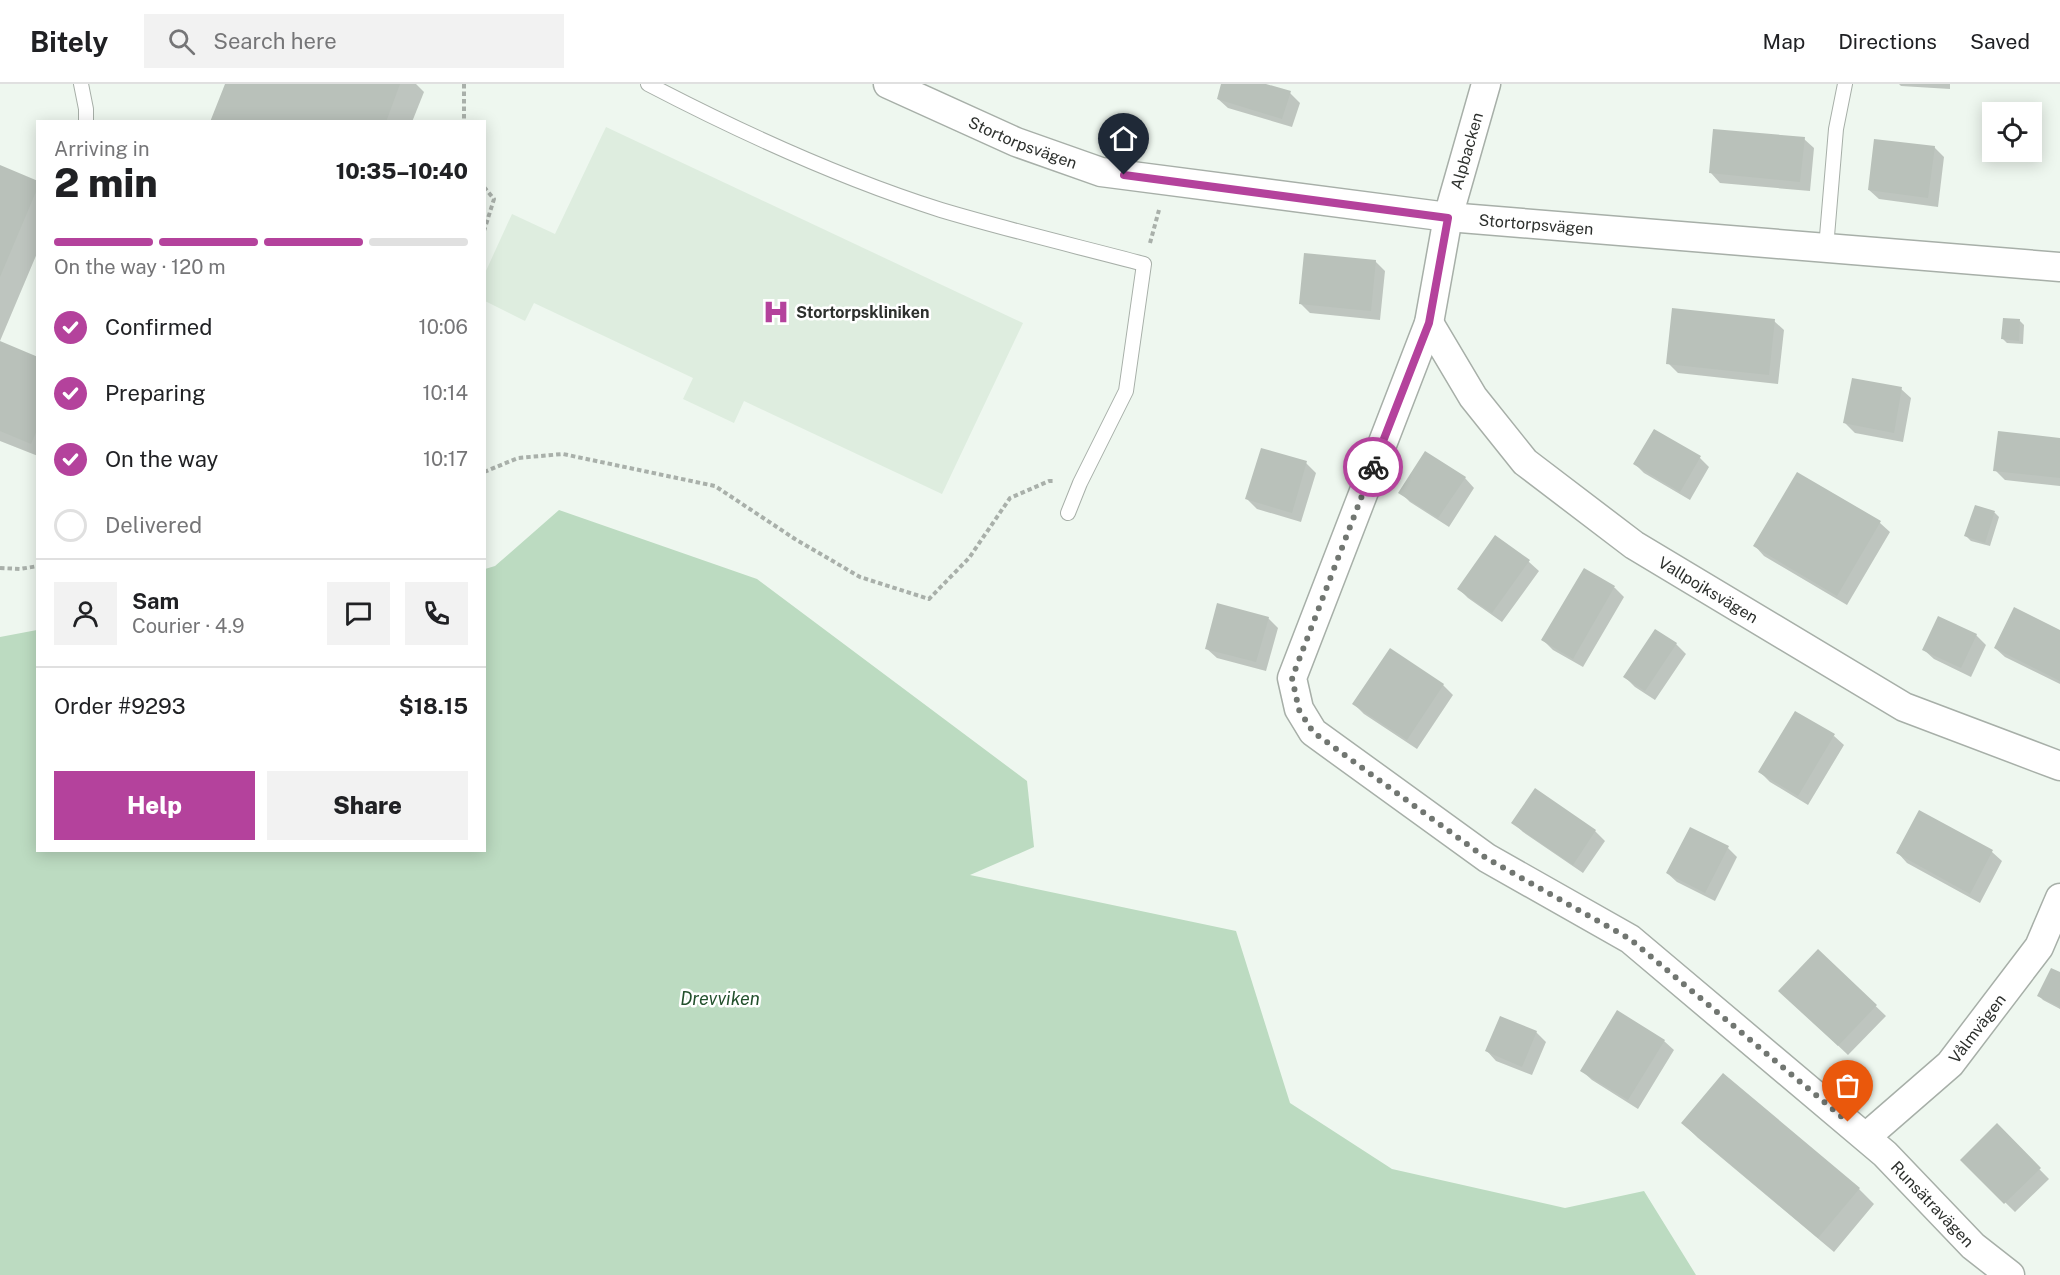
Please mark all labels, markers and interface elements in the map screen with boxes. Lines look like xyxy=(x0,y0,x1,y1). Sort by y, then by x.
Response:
search box xyxy=(144,14,564,68)
text: Bitely xyxy=(30,25,108,58)
icon: search xyxy=(165,25,198,58)
text: Search here xyxy=(213,28,337,54)
text: Map xyxy=(1763,29,1805,54)
text: Directions xyxy=(1838,29,1937,54)
text: Saved xyxy=(1970,29,2030,54)
map controls xyxy=(1982,102,2042,162)
button: locate xyxy=(1982,102,2042,162)
street label: Alpbacken xyxy=(1447,110,1487,192)
street label: Stortorpsvägen xyxy=(966,112,1080,172)
pin xyxy=(1098,113,1149,175)
icon: home xyxy=(1107,122,1140,155)
text: Arriving in xyxy=(54,137,149,161)
text: 10:35–10:40 xyxy=(336,158,468,184)
text: 2 min xyxy=(54,160,158,206)
street label: Stortorpsvägen xyxy=(1478,210,1594,238)
text: On the way · 120 m xyxy=(54,255,226,279)
hospital icon: Stortorpskliniken xyxy=(761,297,791,327)
place label: Stortorpskliniken xyxy=(796,303,929,322)
icon: check xyxy=(54,311,87,344)
text: Confirmed xyxy=(105,314,212,340)
text: 10:06 xyxy=(419,315,468,339)
icon: check xyxy=(54,377,87,410)
text: Preparing xyxy=(105,380,206,406)
text: 10:14 xyxy=(422,381,468,405)
courier xyxy=(1343,437,1403,497)
icon: check xyxy=(54,443,87,476)
text: On the way xyxy=(105,446,218,472)
text: 10:17 xyxy=(423,447,468,471)
icon: bike xyxy=(1357,451,1390,484)
text: Delivered xyxy=(105,512,202,538)
street label: Vallpojksvägen xyxy=(1655,552,1762,627)
button: person xyxy=(54,582,117,645)
button: chat xyxy=(327,582,390,645)
button: phone xyxy=(405,582,468,645)
text: Sam xyxy=(132,588,179,614)
text: Courier · 4.9 xyxy=(132,614,244,638)
text: Order #9293 xyxy=(54,693,186,719)
text: $18.15 xyxy=(399,693,468,719)
button: Help xyxy=(54,771,255,840)
button: Share xyxy=(267,771,468,840)
water label: Drevviken xyxy=(680,988,760,1009)
street label: Vålmvägen xyxy=(1945,990,2009,1067)
pin xyxy=(1822,1060,1873,1122)
icon: bag xyxy=(1831,1069,1864,1102)
street label: Runsätravägen xyxy=(1887,1157,1978,1251)

